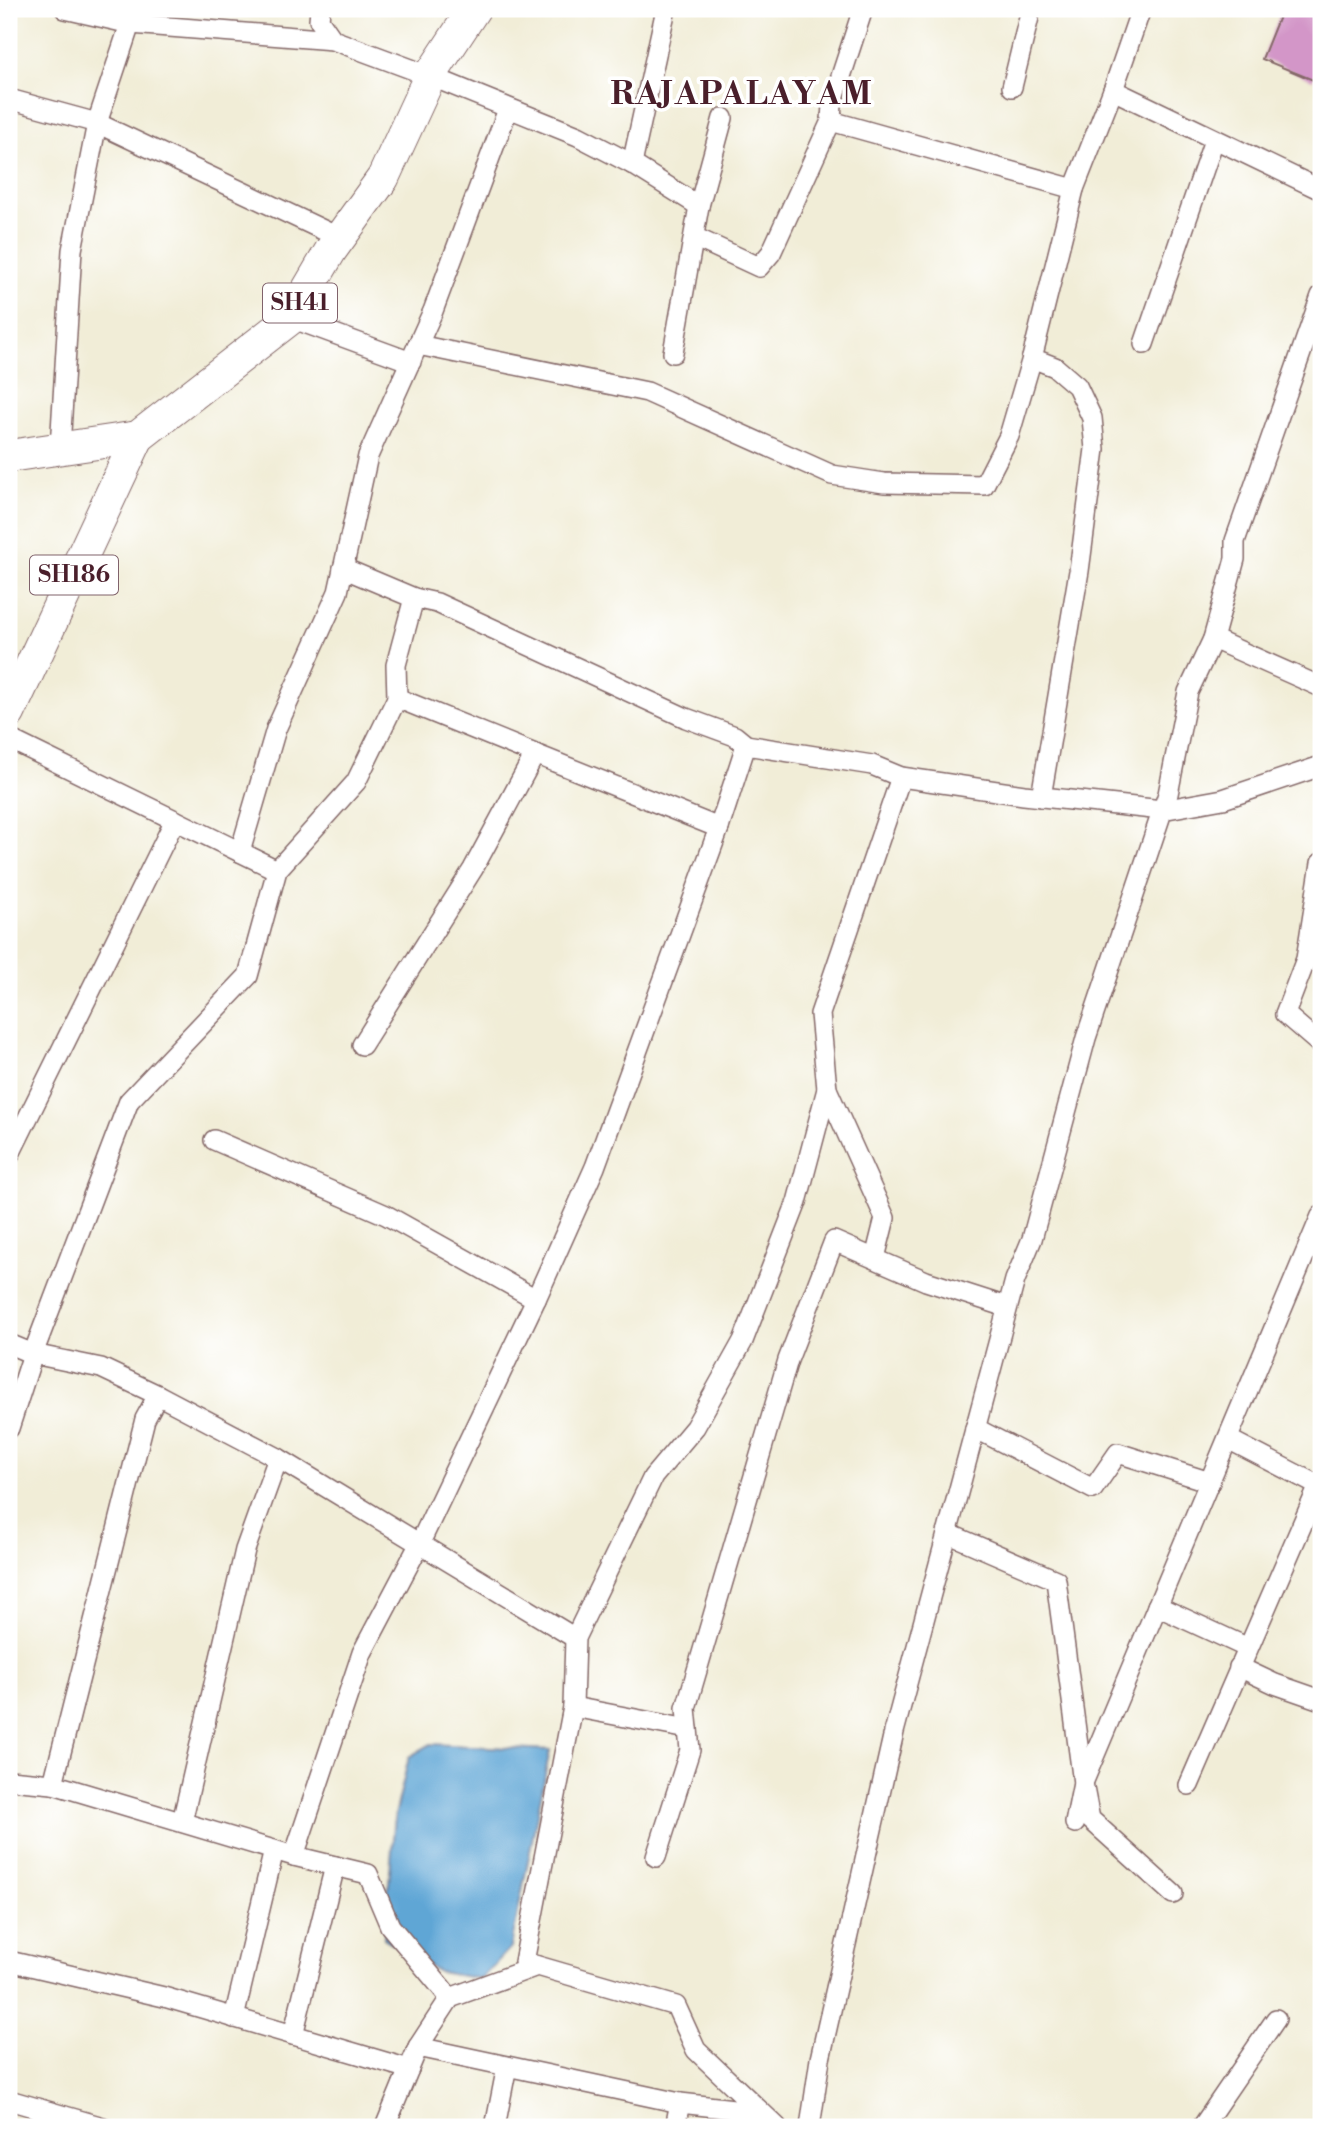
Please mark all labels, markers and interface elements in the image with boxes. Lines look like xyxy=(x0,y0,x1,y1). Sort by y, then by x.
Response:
district label: RAJAPALAYAM xyxy=(611,74,874,114)
road number: SH41 xyxy=(263,284,337,322)
road number: SH186 xyxy=(30,555,118,594)

